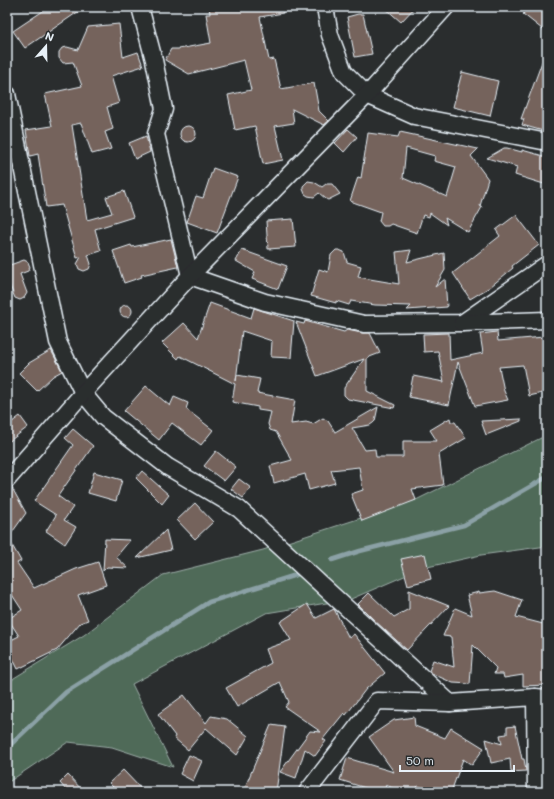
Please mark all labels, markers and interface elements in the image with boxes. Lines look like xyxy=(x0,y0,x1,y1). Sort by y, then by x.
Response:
north arrow xyxy=(26,26,66,66)
text: N xyxy=(43,28,56,45)
scale bar xyxy=(400,747,514,773)
text: 50 m xyxy=(406,752,434,768)

